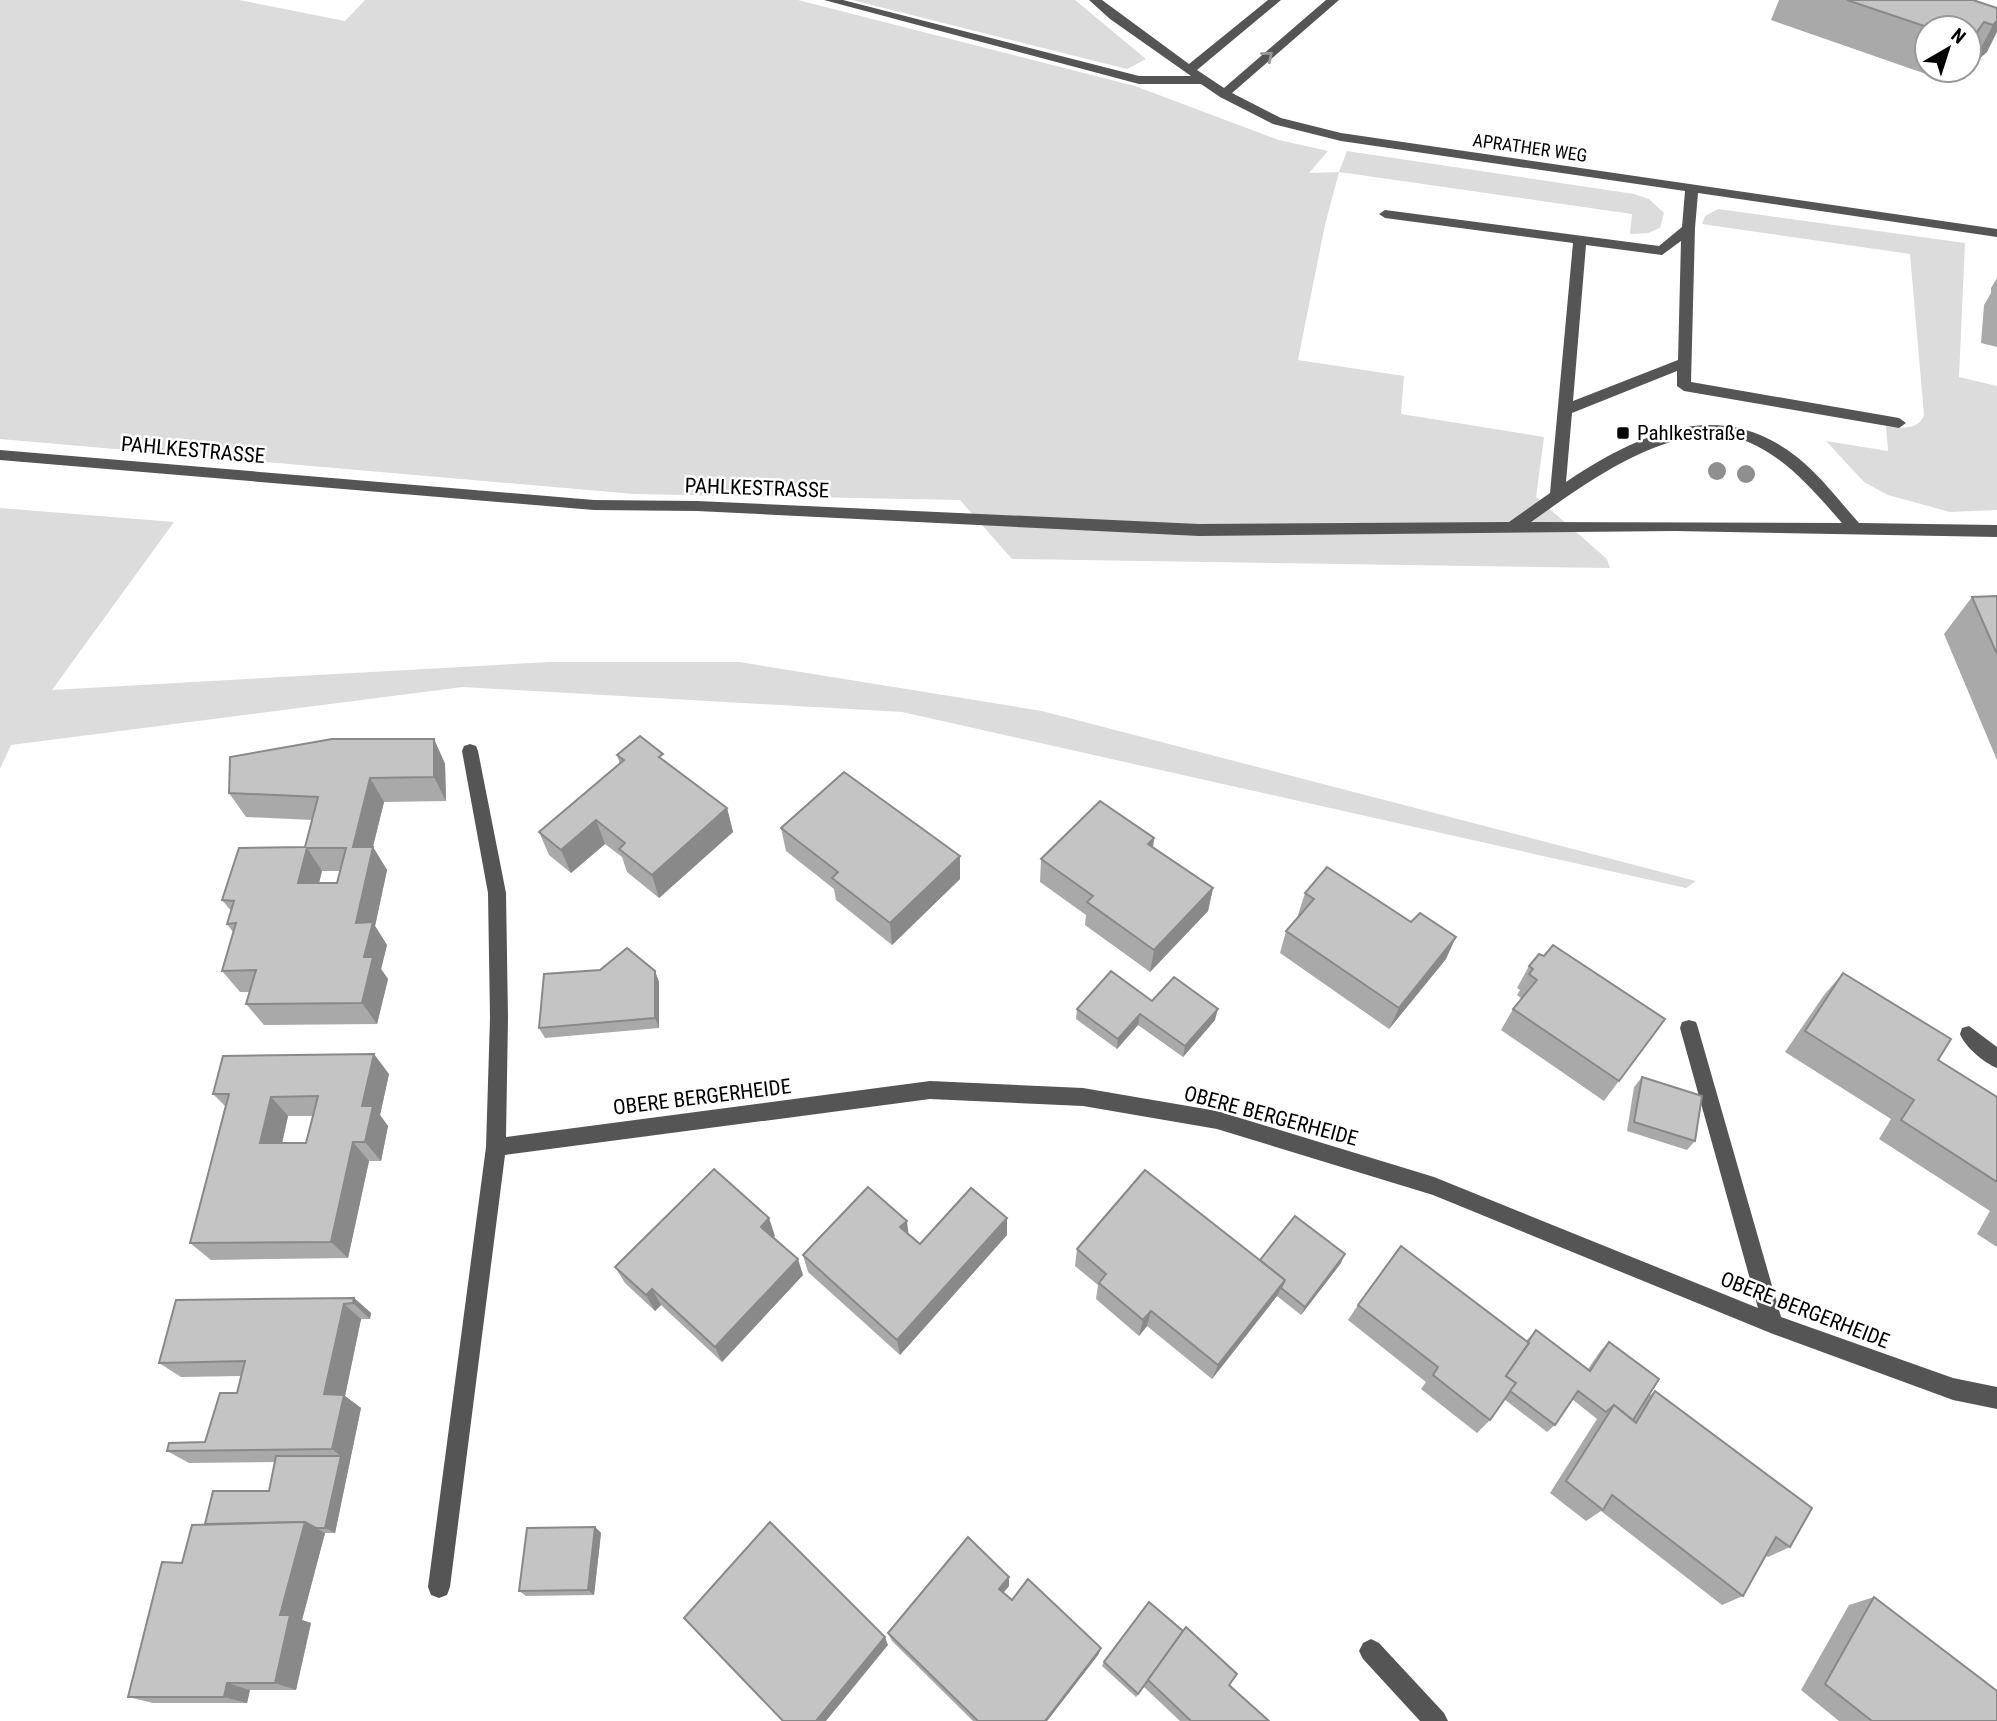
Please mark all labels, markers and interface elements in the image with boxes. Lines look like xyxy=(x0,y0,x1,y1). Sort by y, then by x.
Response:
north arrow xyxy=(1913,14,1983,84)
text: N xyxy=(1947,24,1970,49)
one-way arrow xyxy=(1260,52,1273,64)
street label: APRATHER WEG xyxy=(1471,129,1589,166)
place label: Pahlkestraße xyxy=(1637,421,1745,445)
marker: Pahlkestraße xyxy=(1615,425,1631,441)
street label: PAHLKESTRASSE xyxy=(120,432,266,468)
street label: PAHLKESTRASSE xyxy=(684,473,830,503)
street label: OBERE BERGERHEIDE xyxy=(612,1074,792,1120)
street label: OBERE BERGERHEIDE xyxy=(1181,1081,1361,1151)
street label: OBERE BERGERHEIDE xyxy=(1717,1267,1893,1353)

